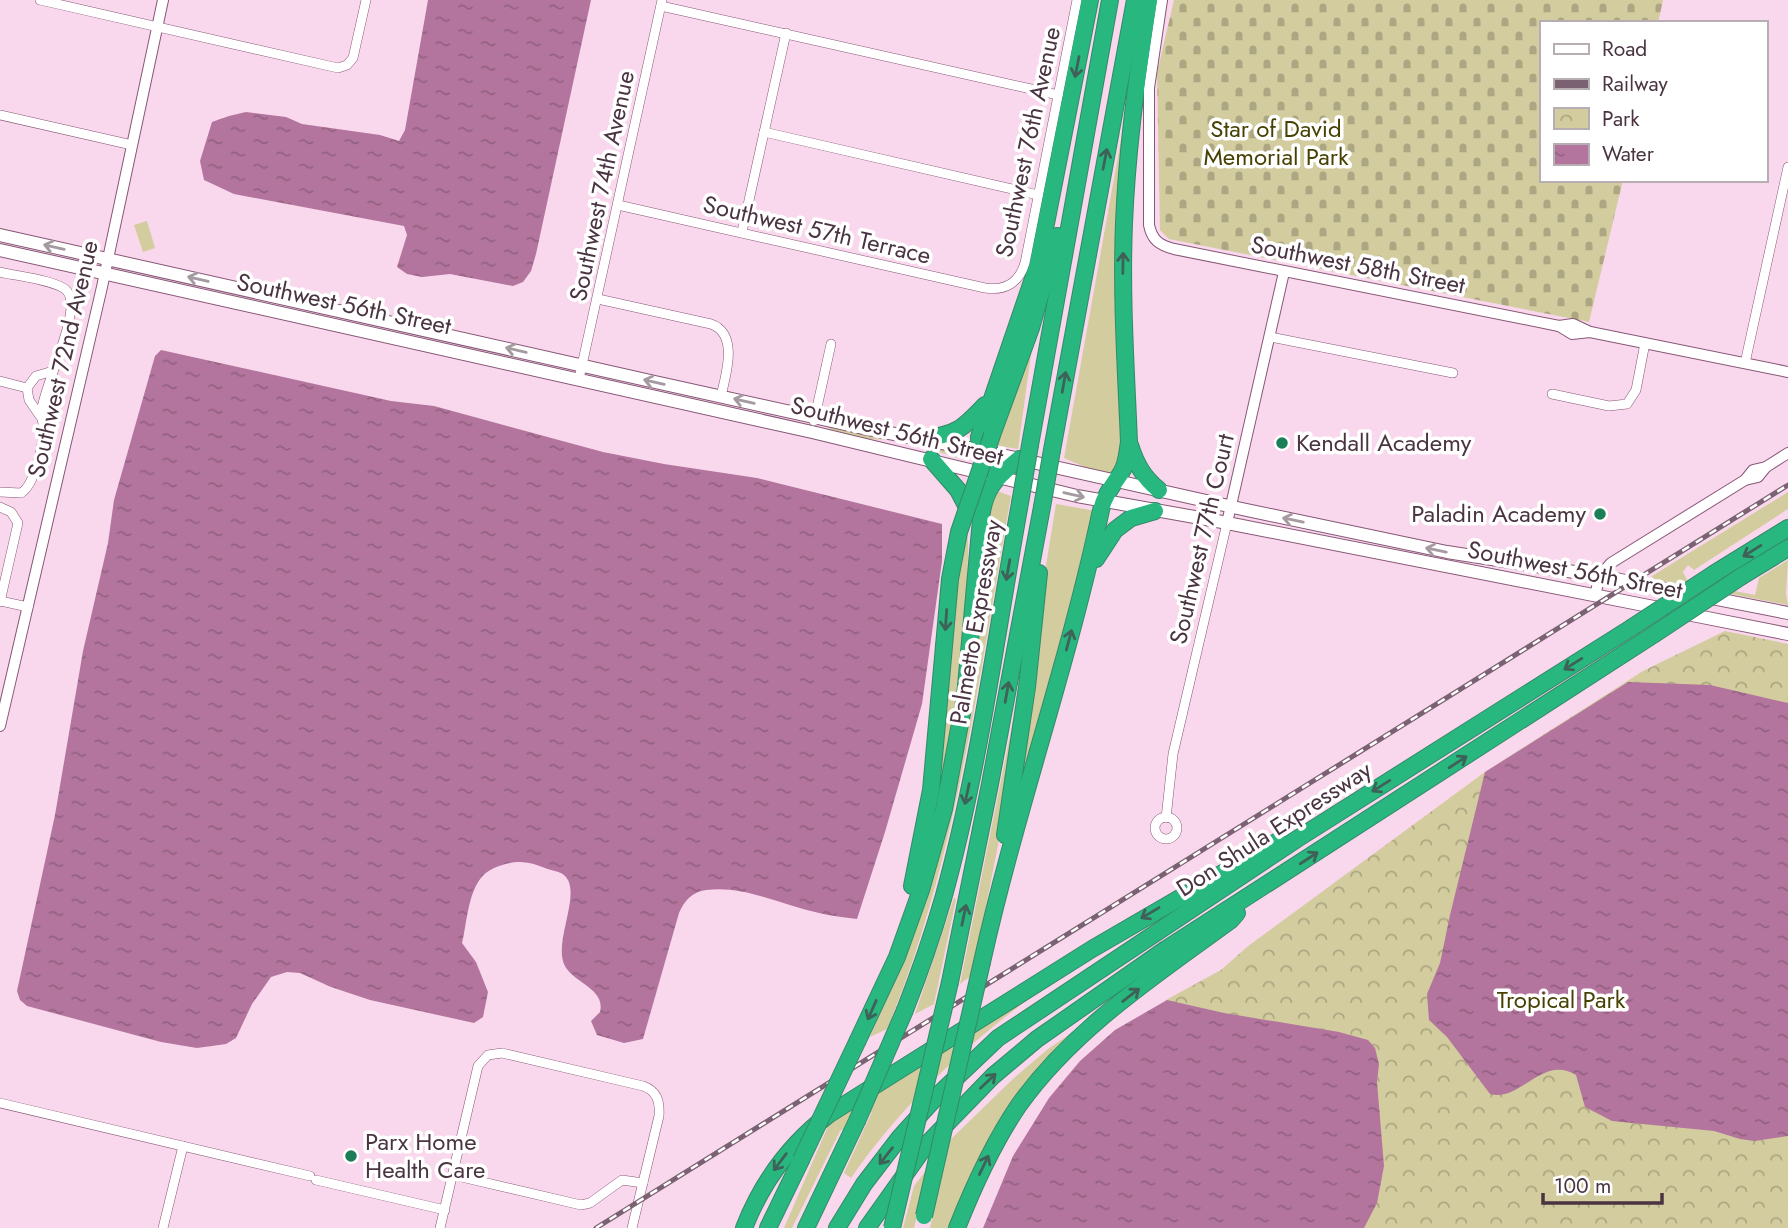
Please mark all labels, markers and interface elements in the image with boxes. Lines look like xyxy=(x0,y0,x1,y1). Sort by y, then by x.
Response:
legend xyxy=(1540,21,1767,182)
street label: Southwest 76th Avenue xyxy=(986,23,1069,260)
text: Road xyxy=(1602,34,1647,64)
one-way arrow xyxy=(1070,55,1084,78)
street label: Southwest 74th Avenue xyxy=(560,67,643,304)
text: Railway xyxy=(1602,69,1668,99)
text: Park xyxy=(1602,104,1640,134)
park label: Star of David Memorial Park xyxy=(1203,111,1349,174)
text: Water xyxy=(1602,139,1655,169)
one-way arrow xyxy=(1098,148,1112,171)
street label: Southwest 57th Terrace xyxy=(700,186,934,273)
street label: Southwest 58th Street xyxy=(1248,227,1468,302)
street label: Southwest 72nd Avenue xyxy=(18,237,107,481)
one-way arrow xyxy=(43,239,66,253)
one-way arrow xyxy=(1116,252,1130,275)
street label: Southwest 56th Street xyxy=(234,264,455,343)
one-way arrow xyxy=(188,272,210,285)
one-way arrow xyxy=(505,342,528,356)
one-way arrow xyxy=(1058,371,1071,394)
one-way arrow xyxy=(643,374,666,388)
street label: Southwest 56th Street xyxy=(787,387,1007,474)
one-way arrow xyxy=(733,394,756,408)
place label: Kendall Academy xyxy=(1296,425,1472,460)
street label: Southwest 77th Court xyxy=(1160,430,1243,648)
marker: Kendall Academy xyxy=(1274,435,1290,451)
one-way arrow xyxy=(1062,489,1085,502)
place label: Paladin Academy xyxy=(1411,496,1586,531)
marker: Paladin Academy xyxy=(1592,506,1608,522)
one-way arrow xyxy=(1282,513,1305,527)
street label: Palmetto Expressway xyxy=(940,516,1011,727)
street label: Southwest 56th Street xyxy=(1465,532,1686,608)
one-way arrow xyxy=(1425,542,1448,556)
one-way arrow xyxy=(1742,544,1762,558)
one-way arrow xyxy=(1001,558,1014,581)
one-way arrow xyxy=(939,608,952,631)
one-way arrow xyxy=(1063,629,1076,652)
one-way arrow xyxy=(1564,657,1583,672)
one-way arrow xyxy=(1001,681,1015,704)
street label: Don Shula Expressway xyxy=(1169,752,1379,905)
one-way arrow xyxy=(1447,754,1467,768)
one-way arrow xyxy=(1371,779,1391,793)
one-way arrow xyxy=(960,782,973,805)
one-way arrow xyxy=(1299,850,1318,865)
one-way arrow xyxy=(957,904,971,927)
one-way arrow xyxy=(1141,906,1161,920)
park label: Tropical Park xyxy=(1497,982,1626,1017)
one-way arrow xyxy=(1121,987,1140,1002)
one-way arrow xyxy=(865,998,878,1020)
one-way arrow xyxy=(979,1073,996,1090)
place label: Parx Home Health Care xyxy=(365,1124,485,1187)
one-way arrow xyxy=(878,1146,893,1164)
marker: Parx Home Health Care xyxy=(343,1148,359,1164)
one-way arrow xyxy=(773,1152,787,1171)
one-way arrow xyxy=(978,1155,991,1176)
scale bar xyxy=(1543,1162,1662,1206)
text: 100 m xyxy=(1554,1171,1611,1201)

